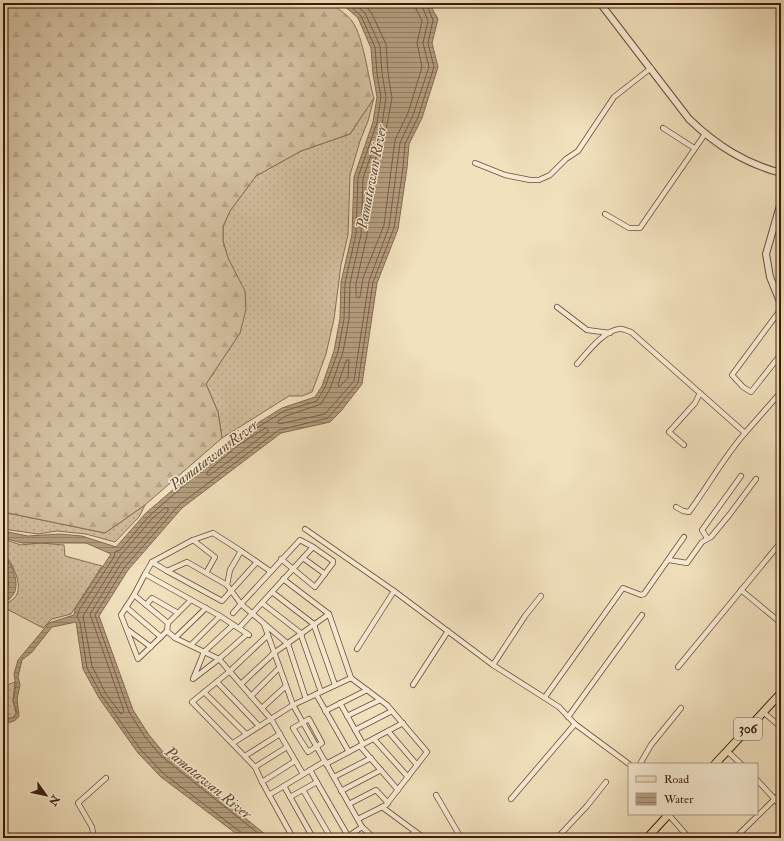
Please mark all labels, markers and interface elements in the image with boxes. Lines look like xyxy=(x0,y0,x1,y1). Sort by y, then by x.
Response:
water label: Pamatawan River xyxy=(352,122,392,232)
water label: Pamatawan River xyxy=(165,415,263,495)
road number: 306 xyxy=(734,718,762,740)
water label: Pamatawan River xyxy=(160,742,256,825)
legend xyxy=(628,763,758,815)
text: Road xyxy=(664,772,689,787)
north arrow xyxy=(26,775,66,815)
text: N xyxy=(45,792,63,809)
text: Water xyxy=(663,792,694,807)

